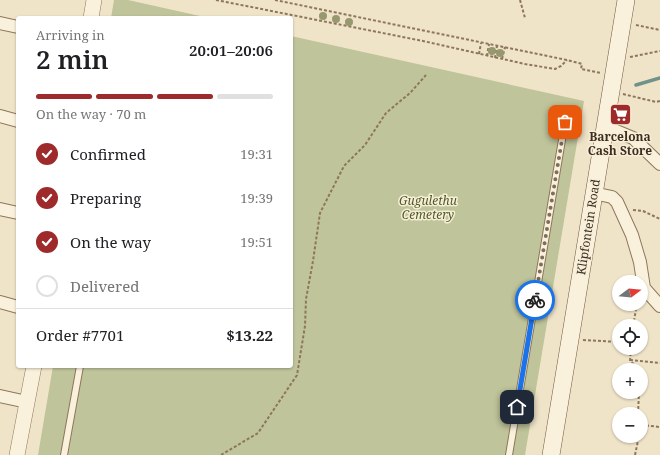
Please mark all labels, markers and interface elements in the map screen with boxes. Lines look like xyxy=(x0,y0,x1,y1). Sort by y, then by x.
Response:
text: Arriving in xyxy=(36,26,105,44)
text: 20:01–20:06 xyxy=(189,40,273,60)
text: 2 min xyxy=(36,41,109,77)
supermarket icon: Barcelona Cash Store xyxy=(607,102,633,128)
text: On the way · 70 m xyxy=(36,105,146,123)
pin xyxy=(548,105,582,139)
icon: bag xyxy=(554,111,576,133)
place label: Barcelona Cash Store xyxy=(588,128,652,159)
icon: check xyxy=(36,143,58,165)
text: Confirmed xyxy=(70,144,146,164)
text: 19:31 xyxy=(240,145,273,163)
street label: Klipfontein Road xyxy=(572,177,604,276)
icon: check xyxy=(36,187,58,209)
text: Preparing xyxy=(70,188,141,208)
text: 19:39 xyxy=(240,189,273,207)
park label: Gugulethu Cemetery xyxy=(399,192,457,223)
icon: check xyxy=(36,231,58,253)
text: On the way xyxy=(70,232,151,252)
text: 19:51 xyxy=(240,233,273,251)
north arrow xyxy=(612,275,648,311)
map controls xyxy=(612,275,648,443)
text: Delivered xyxy=(70,276,139,296)
courier xyxy=(515,280,555,320)
icon: bike xyxy=(524,289,546,311)
button: locate xyxy=(612,319,648,355)
text: Order #7701 xyxy=(36,325,124,345)
text: $13.22 xyxy=(226,325,273,345)
button: + xyxy=(612,363,648,399)
pin xyxy=(500,390,534,424)
icon: home xyxy=(506,396,528,418)
button: − xyxy=(612,407,648,443)

